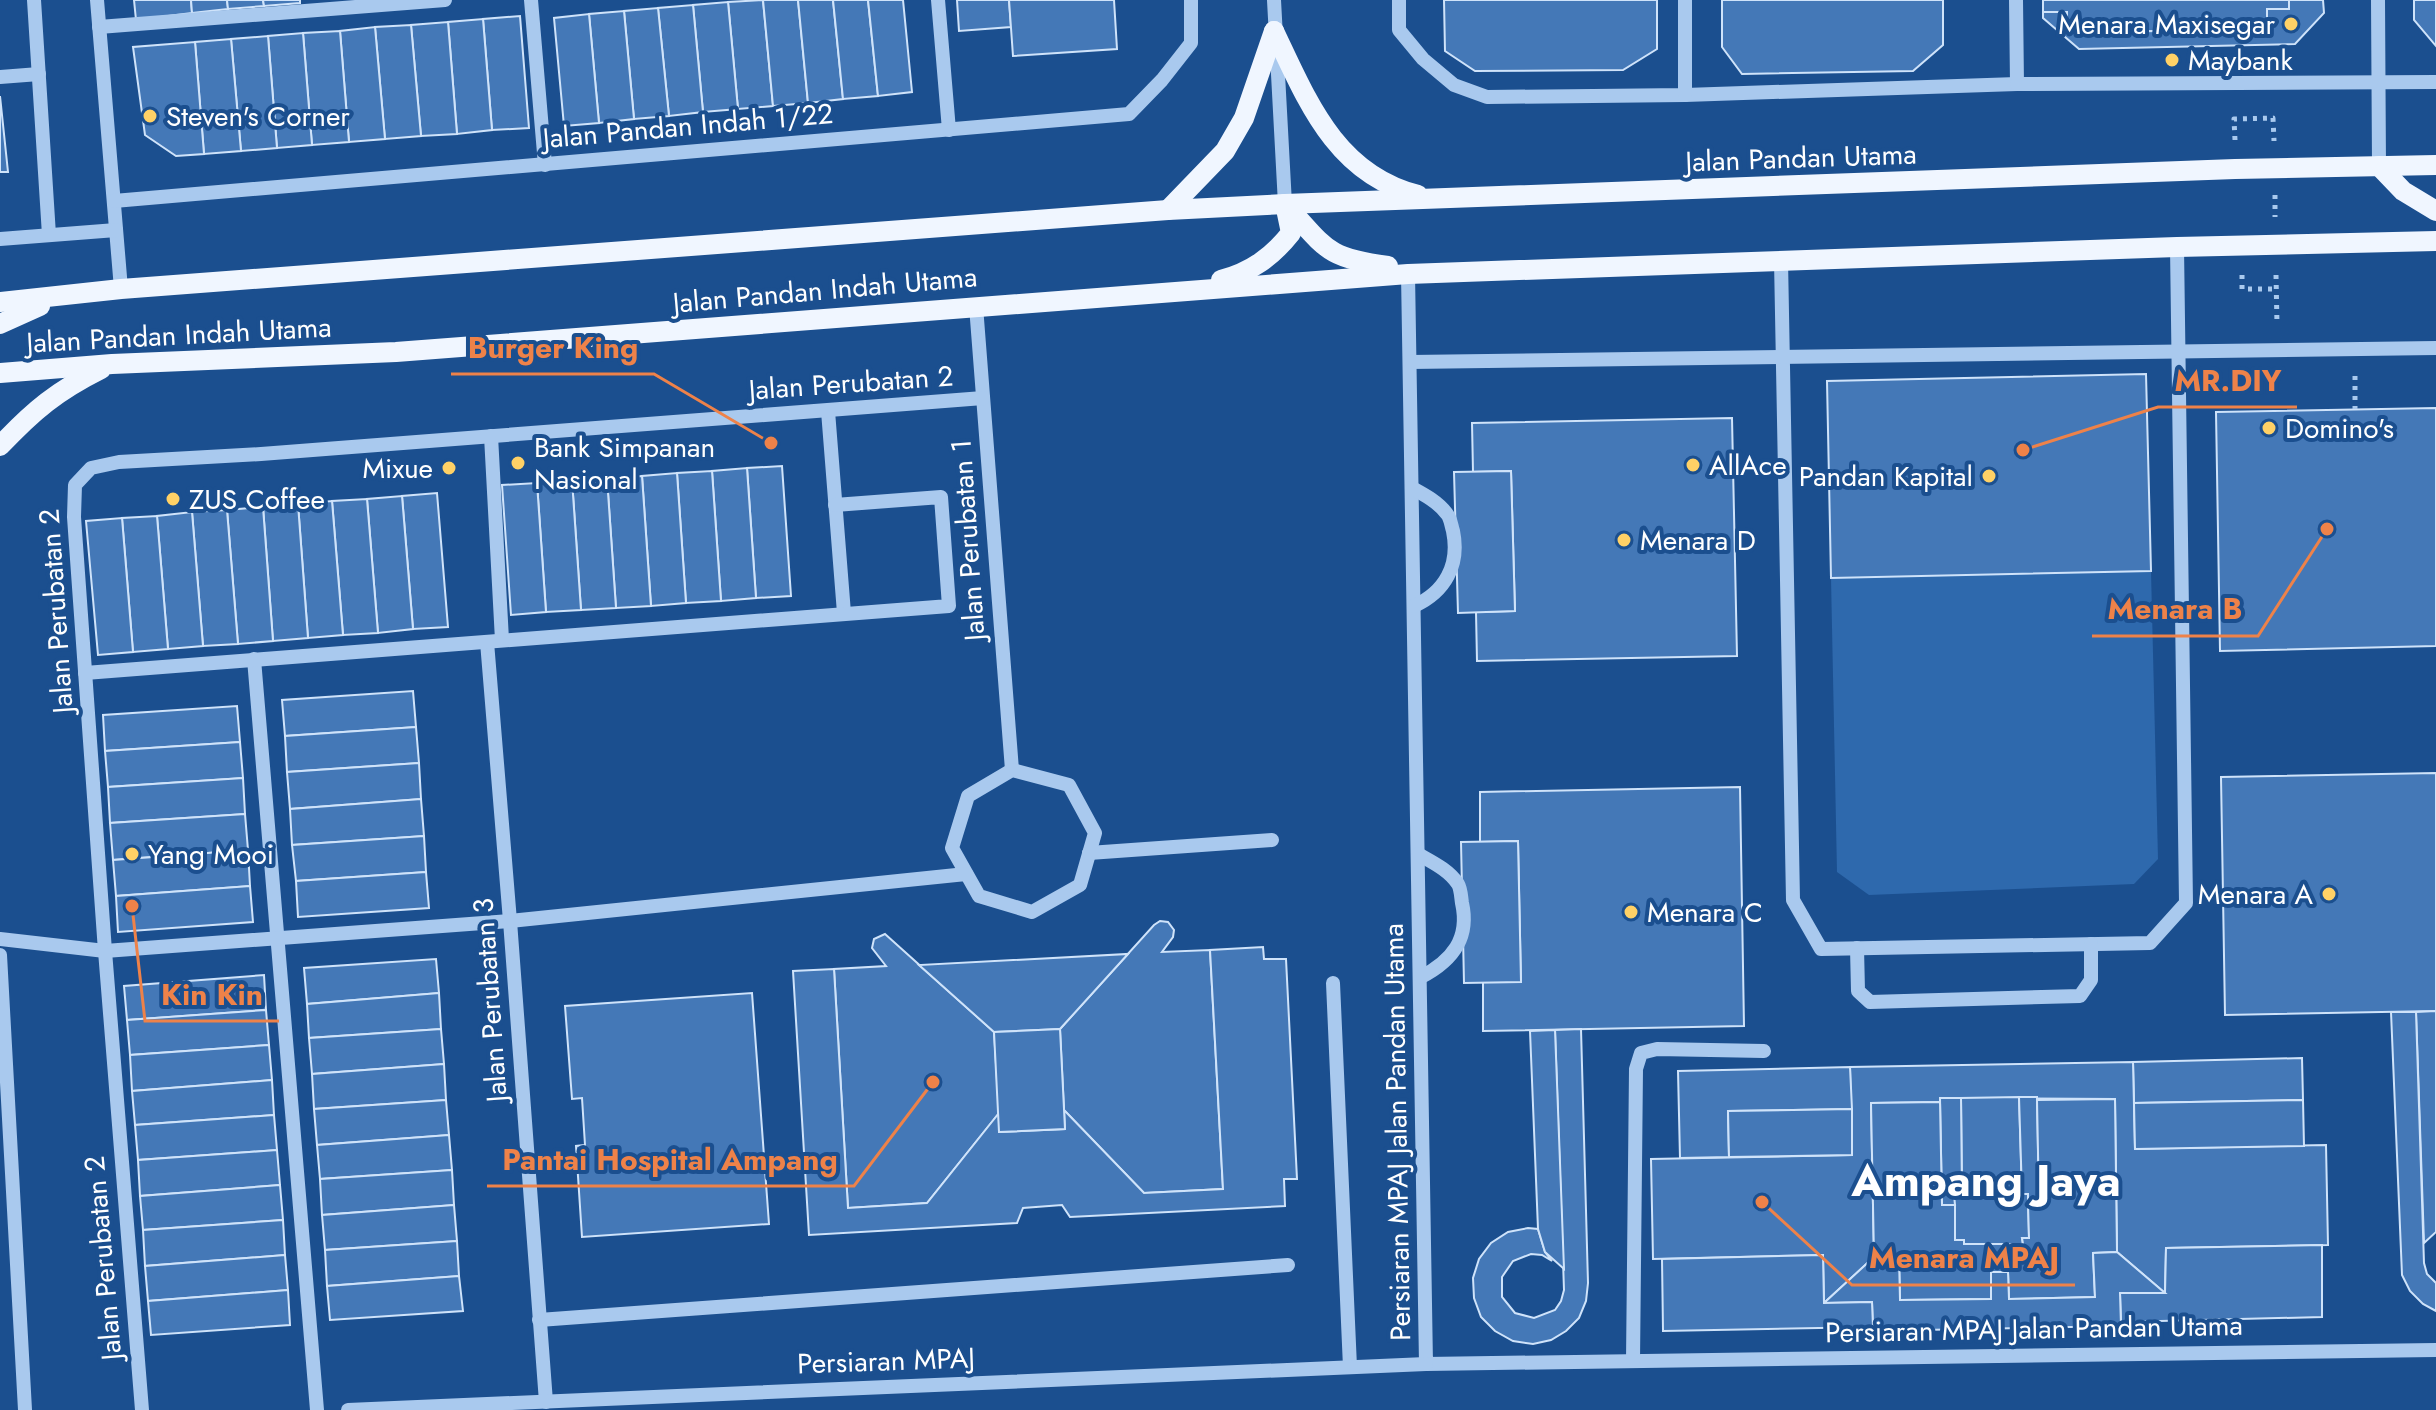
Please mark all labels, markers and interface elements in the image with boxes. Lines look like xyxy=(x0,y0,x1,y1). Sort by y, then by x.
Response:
place label: Menara Maxisegar xyxy=(2058,4,2275,45)
marker: Menara Maxisegar xyxy=(2282,15,2300,33)
place label: Maybank xyxy=(2188,40,2293,81)
marker: Maybank xyxy=(2163,51,2181,69)
street label: Jalan Pandan Indah 1/22 xyxy=(537,93,835,159)
place label: Steven's Corner xyxy=(166,96,350,137)
marker: Steven's Corner xyxy=(141,107,159,125)
street label: Jalan Pandan Utama xyxy=(1681,133,1917,183)
street label: Jalan Pandan Indah Utama xyxy=(667,256,979,324)
street label: Jalan Pandan Indah Utama xyxy=(21,307,333,364)
callout: Burger King xyxy=(451,320,654,374)
text: Burger King xyxy=(468,326,638,369)
callout: MR.DIY xyxy=(2158,353,2297,407)
street label: Jalan Perubatan 2 xyxy=(743,355,955,411)
text: MR.DIY xyxy=(2174,359,2282,402)
place label: Domino's xyxy=(2285,408,2394,449)
marker: Domino's xyxy=(2260,419,2278,437)
place label: Bank Simpanan Nasional xyxy=(534,427,715,500)
street label: Jalan Perubatan 1 xyxy=(941,438,996,646)
place label: AllAce xyxy=(1709,445,1787,486)
place label: Mixue xyxy=(362,448,433,489)
marker: Bank Simpanan Nasional xyxy=(509,454,527,472)
marker: AllAce xyxy=(1684,456,1702,474)
place label: Pandan Kapital xyxy=(1799,456,1973,497)
marker: Mixue xyxy=(440,459,458,477)
marker: Pandan Kapital xyxy=(1980,467,1998,485)
place label: ZUS Coffee xyxy=(189,479,325,520)
marker: ZUS Coffee xyxy=(164,490,182,508)
street label: Jalan Perubatan 2 xyxy=(28,507,84,719)
place label: Menara D xyxy=(1640,520,1756,561)
marker: Menara D xyxy=(1615,531,1633,549)
callout: Menara B xyxy=(2092,582,2258,636)
text: Menara B xyxy=(2108,587,2242,630)
place label: Yang Mooi xyxy=(148,834,274,875)
marker: Yang Mooi xyxy=(123,845,141,863)
place label: Menara A xyxy=(2198,874,2314,915)
marker: Menara A xyxy=(2320,885,2338,903)
place label: Menara C xyxy=(1647,892,1763,933)
street label: Jalan Perubatan 3 xyxy=(462,897,518,1107)
marker: Menara C xyxy=(1622,903,1640,921)
street label: Persiaran MPAJ Jalan Pandan Utama xyxy=(1373,923,1421,1341)
callout: Kin Kin xyxy=(145,967,279,1021)
text: Kin Kin xyxy=(161,973,263,1016)
callout: Pantai Hospital Ampang xyxy=(487,1132,854,1186)
text: Pantai Hospital Ampang xyxy=(502,1138,838,1181)
district label: Ampang Jaya xyxy=(1850,1149,2121,1213)
street label: Jalan Perubatan 2 xyxy=(74,1154,133,1366)
callout: Menara MPAJ xyxy=(1852,1231,2075,1285)
text: Menara MPAJ xyxy=(1869,1236,2059,1279)
street label: Persiaran MPAJ Jalan Pandan Utama xyxy=(1825,1305,2243,1353)
street label: Persiaran MPAJ xyxy=(796,1337,976,1385)

